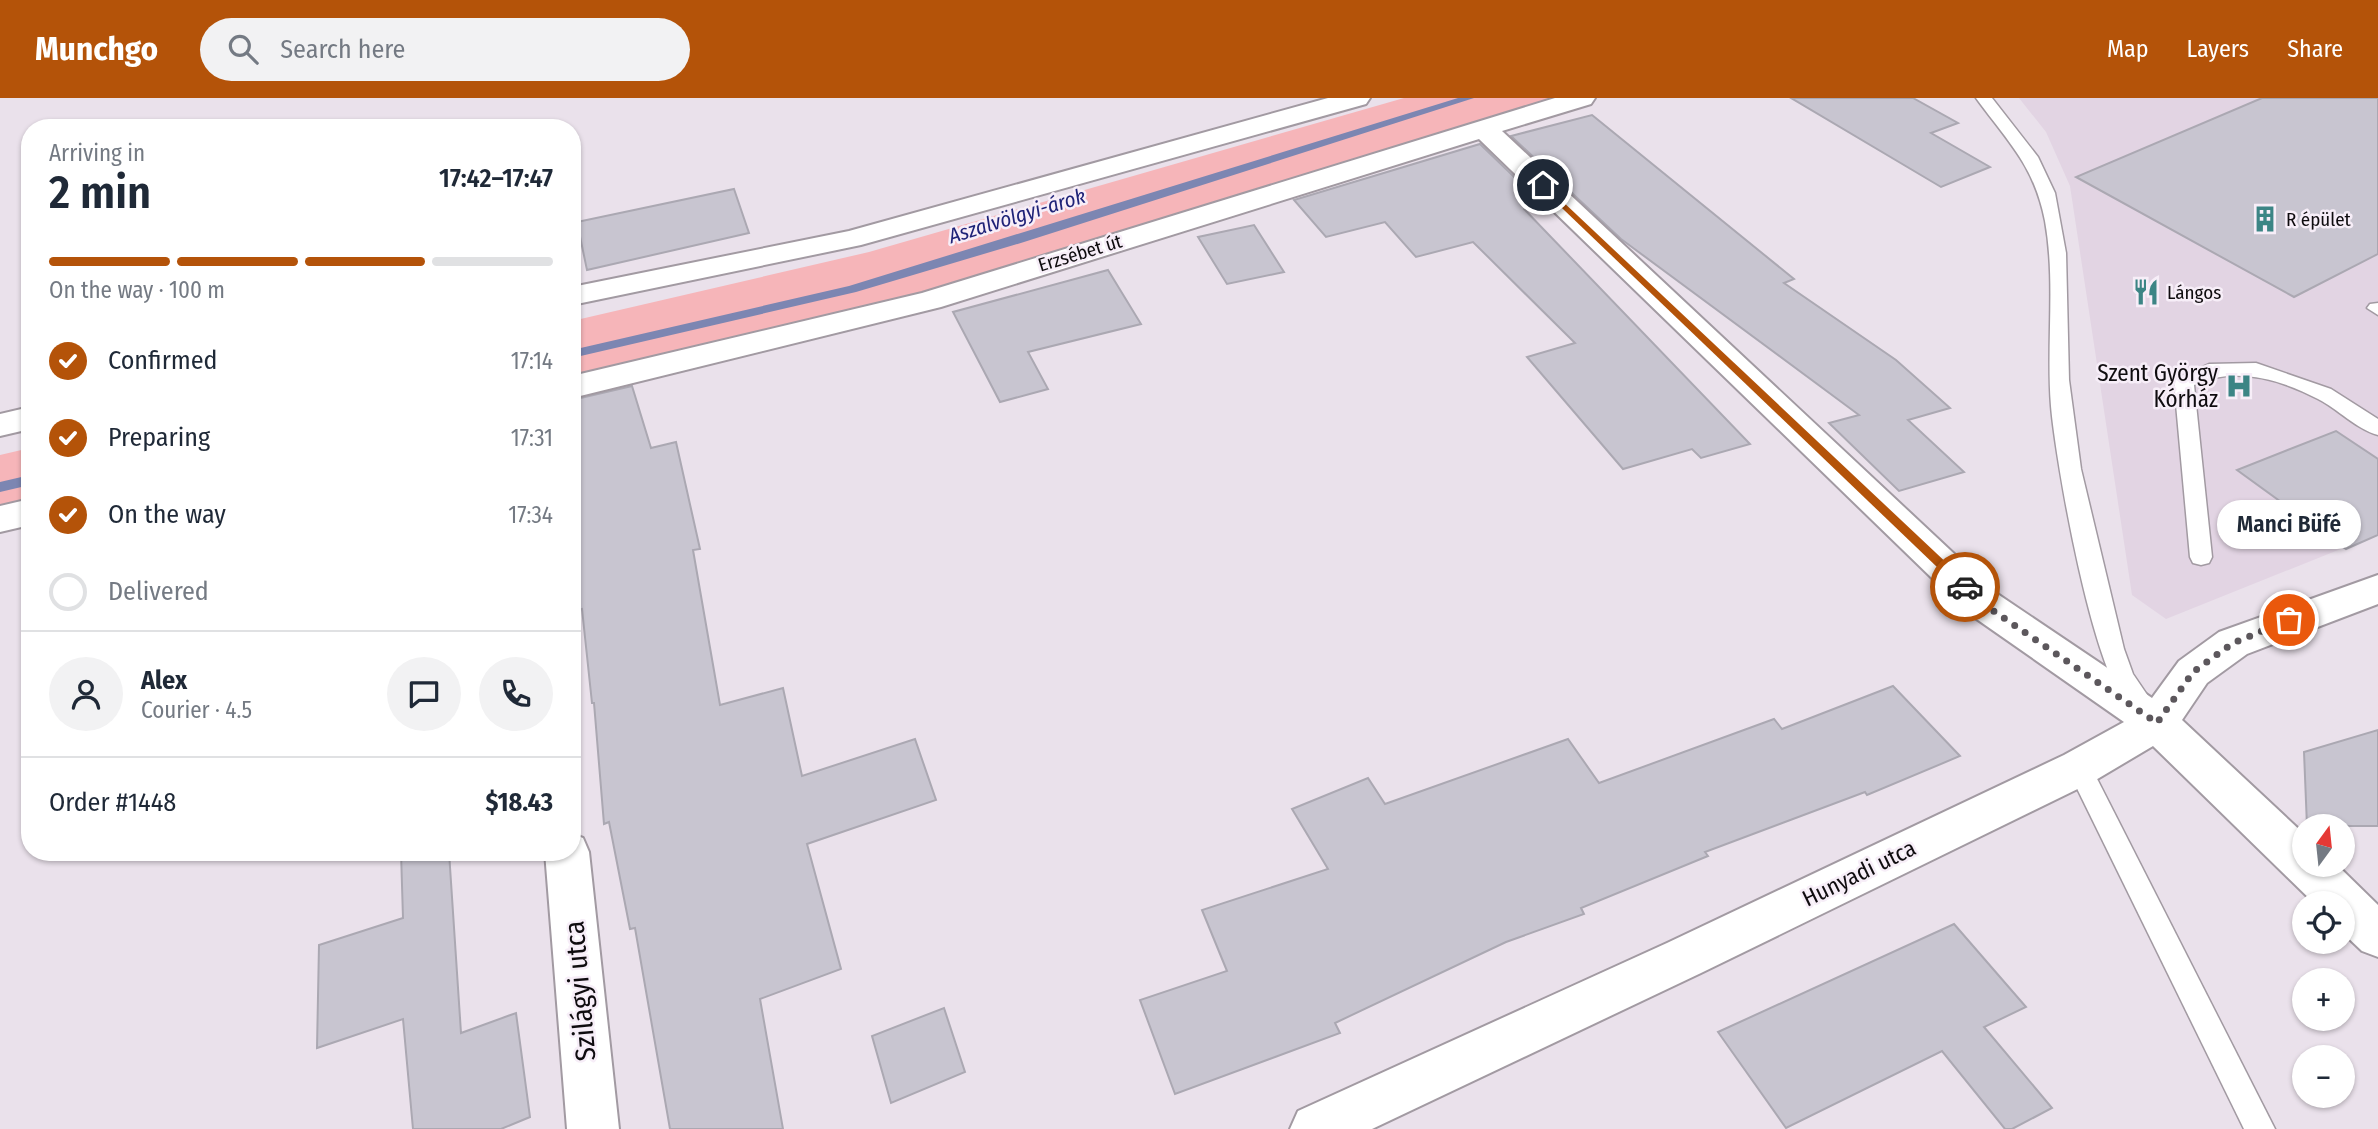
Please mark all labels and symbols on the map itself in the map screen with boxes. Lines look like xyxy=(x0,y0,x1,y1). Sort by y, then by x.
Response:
pin xyxy=(1513,155,1573,215)
water label: Aszalvölgyi-árok xyxy=(944,183,1089,249)
building icon: R épület xyxy=(2250,204,2280,234)
place label: R épület xyxy=(2286,208,2352,231)
street label: Erzsébet út xyxy=(1035,229,1125,277)
restaurant icon: Lángos xyxy=(2131,277,2161,307)
place label: Lángos xyxy=(2167,281,2221,304)
place label: Szent György Kórház xyxy=(2097,359,2219,413)
hospital icon: Szent György Kórház xyxy=(2224,371,2254,401)
callout: Manci Büfé xyxy=(2217,501,2361,550)
courier xyxy=(1930,552,2000,622)
pin xyxy=(2259,590,2319,650)
north arrow xyxy=(2292,814,2356,877)
street label: Hunyadi utca xyxy=(1798,834,1920,912)
street label: Szilágyi utca xyxy=(557,920,603,1062)

